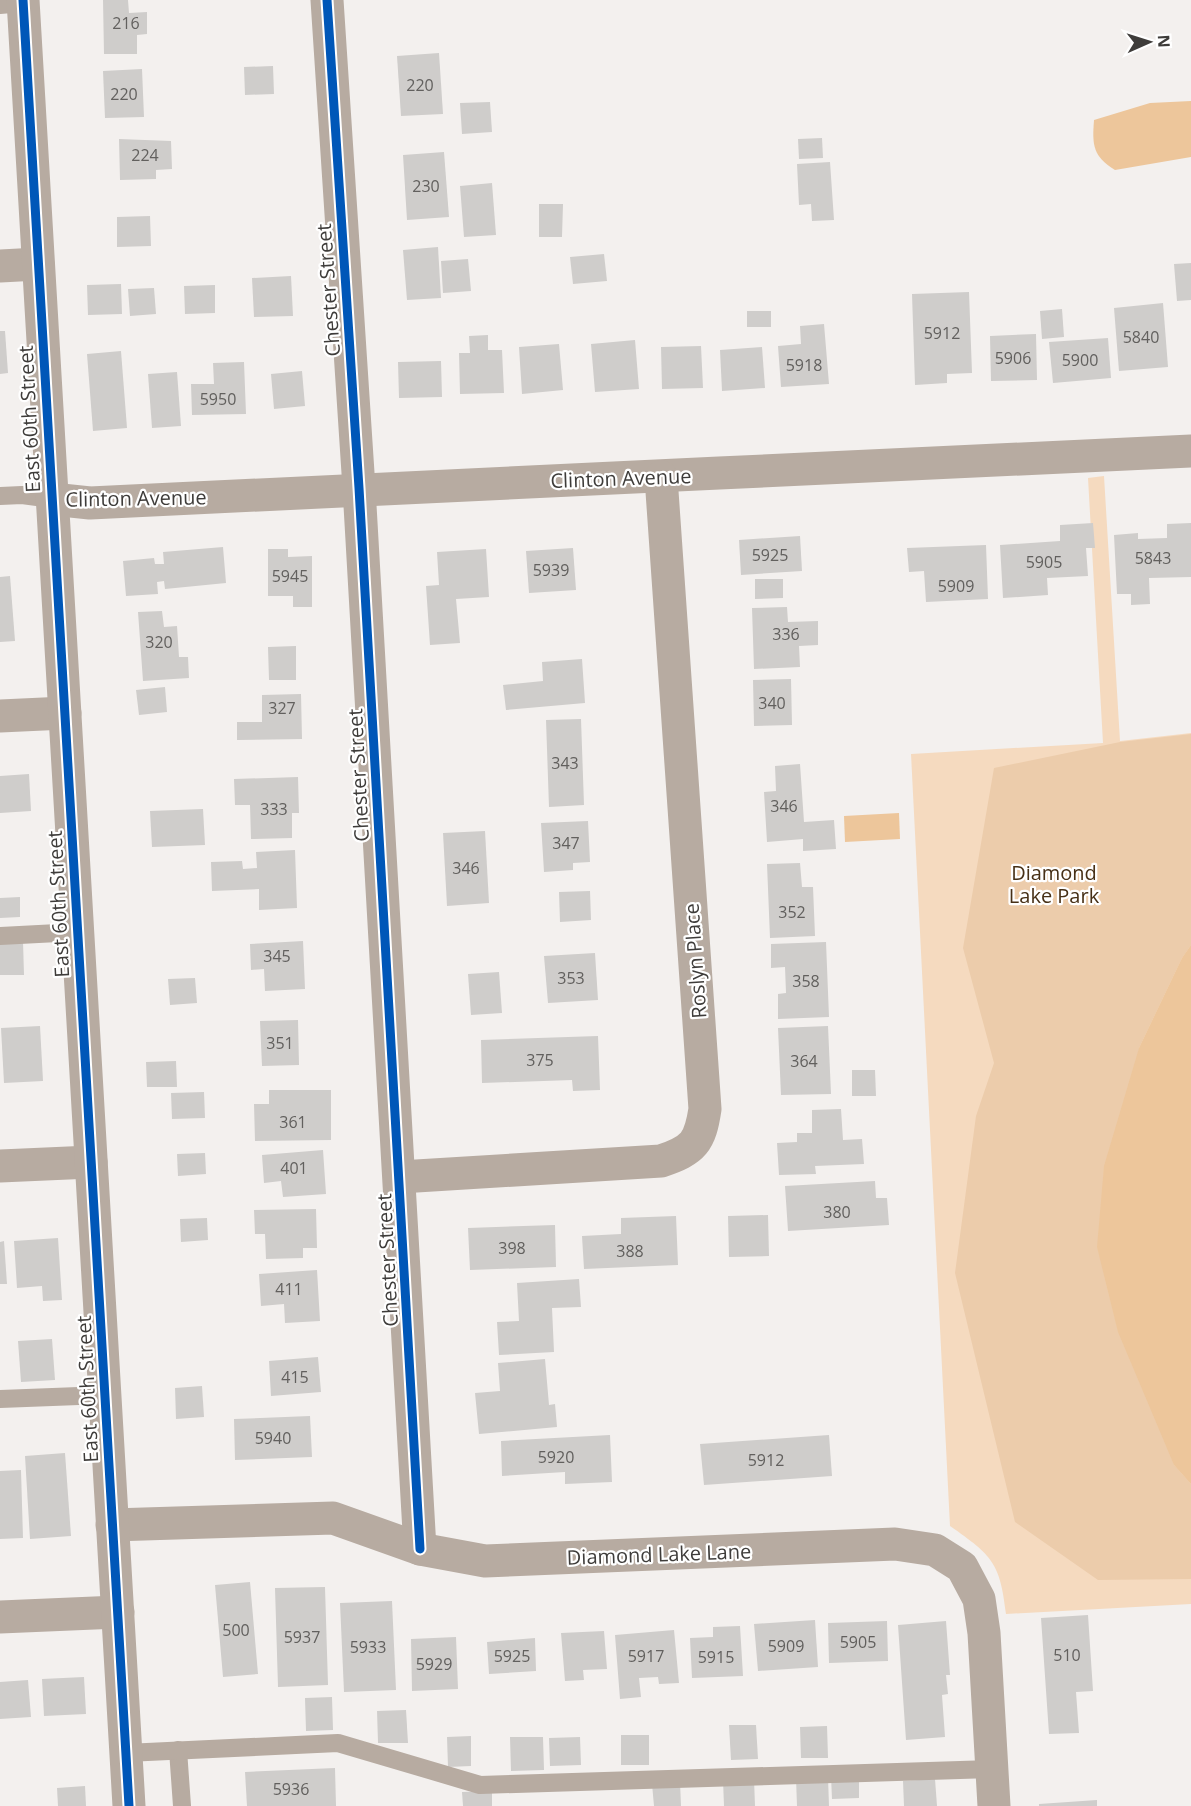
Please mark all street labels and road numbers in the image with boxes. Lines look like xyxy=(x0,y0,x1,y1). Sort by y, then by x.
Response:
street label: Chester Street xyxy=(310,223,346,357)
street label: East 60th Street xyxy=(12,345,46,493)
street label: Clinton Avenue xyxy=(550,462,692,494)
street label: Clinton Avenue xyxy=(65,483,207,513)
street label: Chester Street xyxy=(341,708,375,842)
street label: East 60th Street xyxy=(41,830,75,978)
street label: Roslyn Place xyxy=(678,902,712,1020)
street label: Chester Street xyxy=(370,1193,404,1327)
street label: East 60th Street xyxy=(70,1315,104,1463)
street label: Diamond Lake Lane xyxy=(566,1537,752,1571)

